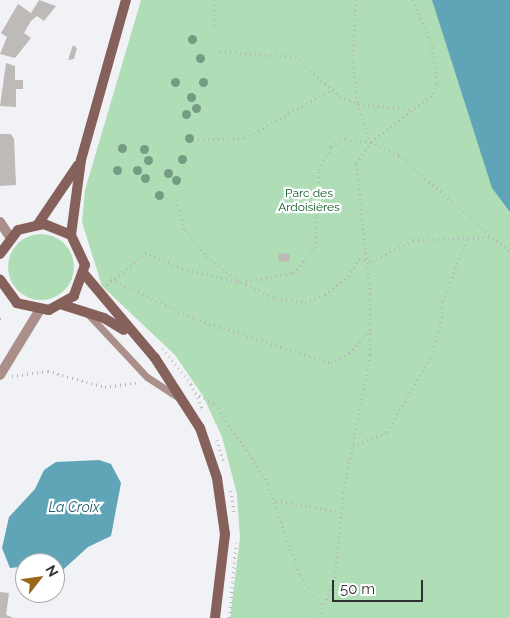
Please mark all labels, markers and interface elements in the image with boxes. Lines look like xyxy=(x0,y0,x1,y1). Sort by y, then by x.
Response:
park label: Parc des Ardoisières xyxy=(278,187,340,215)
water label: La Croix xyxy=(49,499,99,515)
north arrow xyxy=(15,553,65,603)
text: N xyxy=(43,562,62,580)
scale bar xyxy=(335,570,426,602)
text: 50 m xyxy=(340,580,375,598)

